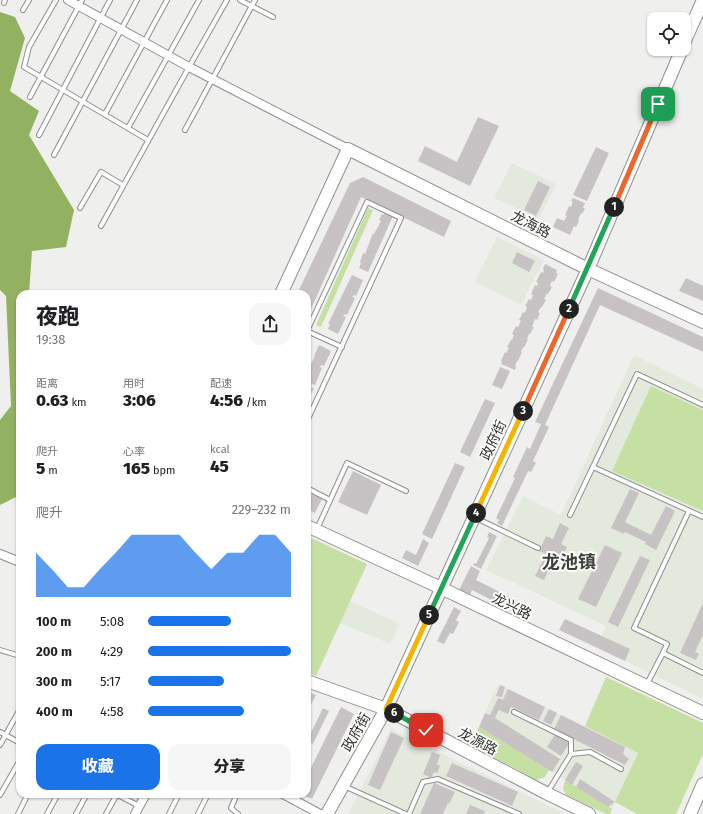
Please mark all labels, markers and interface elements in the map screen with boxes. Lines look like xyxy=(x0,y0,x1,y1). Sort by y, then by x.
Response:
map controls xyxy=(647,12,691,56)
button: locate xyxy=(647,12,691,56)
pin xyxy=(641,87,675,121)
icon: arrive xyxy=(647,93,669,115)
pin: 1 xyxy=(604,197,624,217)
text: 1 xyxy=(611,200,617,213)
street label: 龙海路 xyxy=(508,207,553,242)
pin: 2 xyxy=(559,299,579,319)
text: 2 xyxy=(566,302,572,315)
text: 夜跑 xyxy=(36,303,80,330)
button: share xyxy=(249,303,291,345)
text: 19:38 xyxy=(36,332,65,347)
text: 距离 xyxy=(36,377,58,390)
text: 用时 xyxy=(123,377,145,390)
text: 配速 xyxy=(210,377,232,390)
text: 0.63 xyxy=(36,390,69,411)
text: 3:06 xyxy=(123,390,156,411)
text: 4:56 xyxy=(210,390,243,411)
text: km xyxy=(69,396,87,409)
text: /km xyxy=(243,396,267,409)
pin: 3 xyxy=(513,401,533,421)
text: 3 xyxy=(520,404,526,417)
street label: 政府街 xyxy=(477,418,510,463)
text: kcal xyxy=(210,443,230,456)
text: 爬升 xyxy=(36,445,58,458)
text: 心率 xyxy=(123,445,145,458)
text: 45 xyxy=(210,456,229,477)
text: 5 xyxy=(36,458,45,479)
text: 165 xyxy=(123,458,150,479)
text: m xyxy=(45,464,58,477)
text: bpm xyxy=(150,464,175,477)
text: 229–232 m xyxy=(232,502,291,517)
pin: 4 xyxy=(466,503,486,523)
text: 爬升 xyxy=(36,505,62,520)
text: 4 xyxy=(473,506,479,519)
district label: 龙池镇 xyxy=(542,551,596,573)
street label: 龙兴路 xyxy=(489,590,534,623)
pin: 5 xyxy=(419,605,439,625)
text: 5 xyxy=(426,608,432,621)
text: 100 m xyxy=(36,614,71,629)
text: 5:08 xyxy=(100,614,124,629)
text: 200 m xyxy=(36,644,72,659)
text: 4:29 xyxy=(100,644,123,659)
text: 300 m xyxy=(36,674,72,689)
text: 5:17 xyxy=(100,674,121,689)
pin: 6 xyxy=(384,703,404,723)
text: 400 m xyxy=(36,704,73,719)
text: 4:58 xyxy=(100,704,124,719)
text: 6 xyxy=(391,706,397,719)
street label: 政府街 xyxy=(339,710,374,755)
pin xyxy=(409,713,443,747)
icon: check xyxy=(415,719,437,741)
street label: 龙源路 xyxy=(455,724,500,759)
button: 收藏 xyxy=(36,744,160,790)
button: 分享 xyxy=(168,744,291,790)

